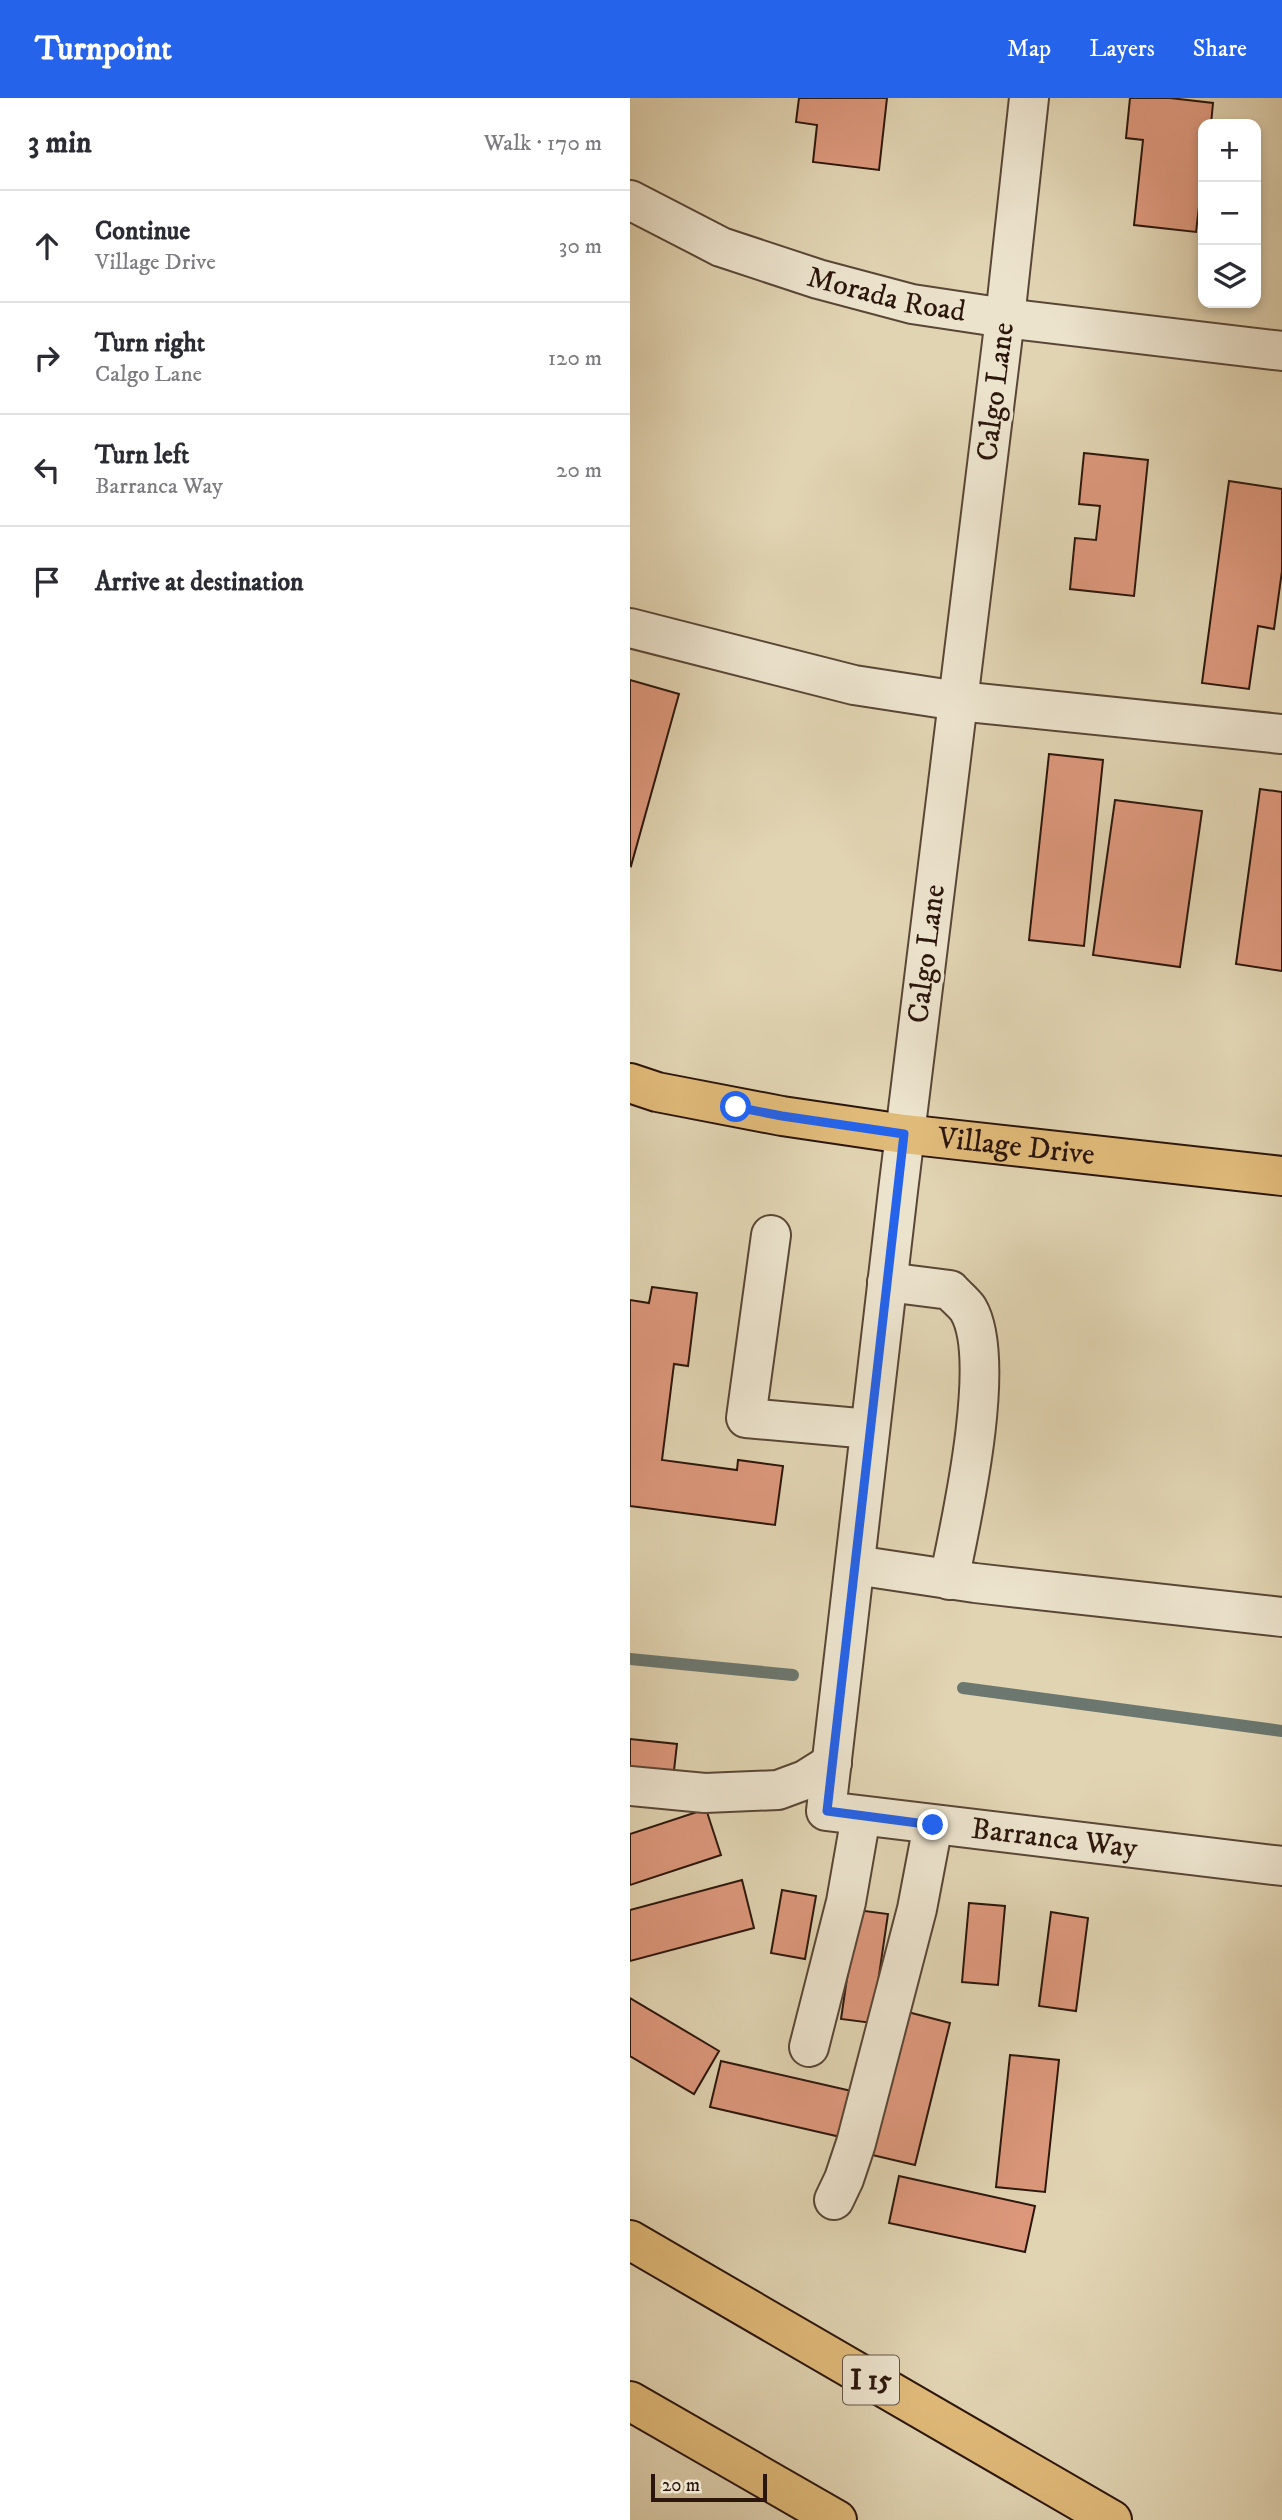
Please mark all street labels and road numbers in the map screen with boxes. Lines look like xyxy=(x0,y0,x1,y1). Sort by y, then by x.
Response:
street label: Morada Road xyxy=(803,258,968,330)
street label: Calgo Lane xyxy=(969,320,1023,464)
street label: Calgo Lane xyxy=(900,882,954,1026)
street label: Village Drive xyxy=(935,1119,1097,1174)
street label: Barranca Way xyxy=(969,1810,1140,1867)
road number: I 15 xyxy=(843,2356,899,2404)

